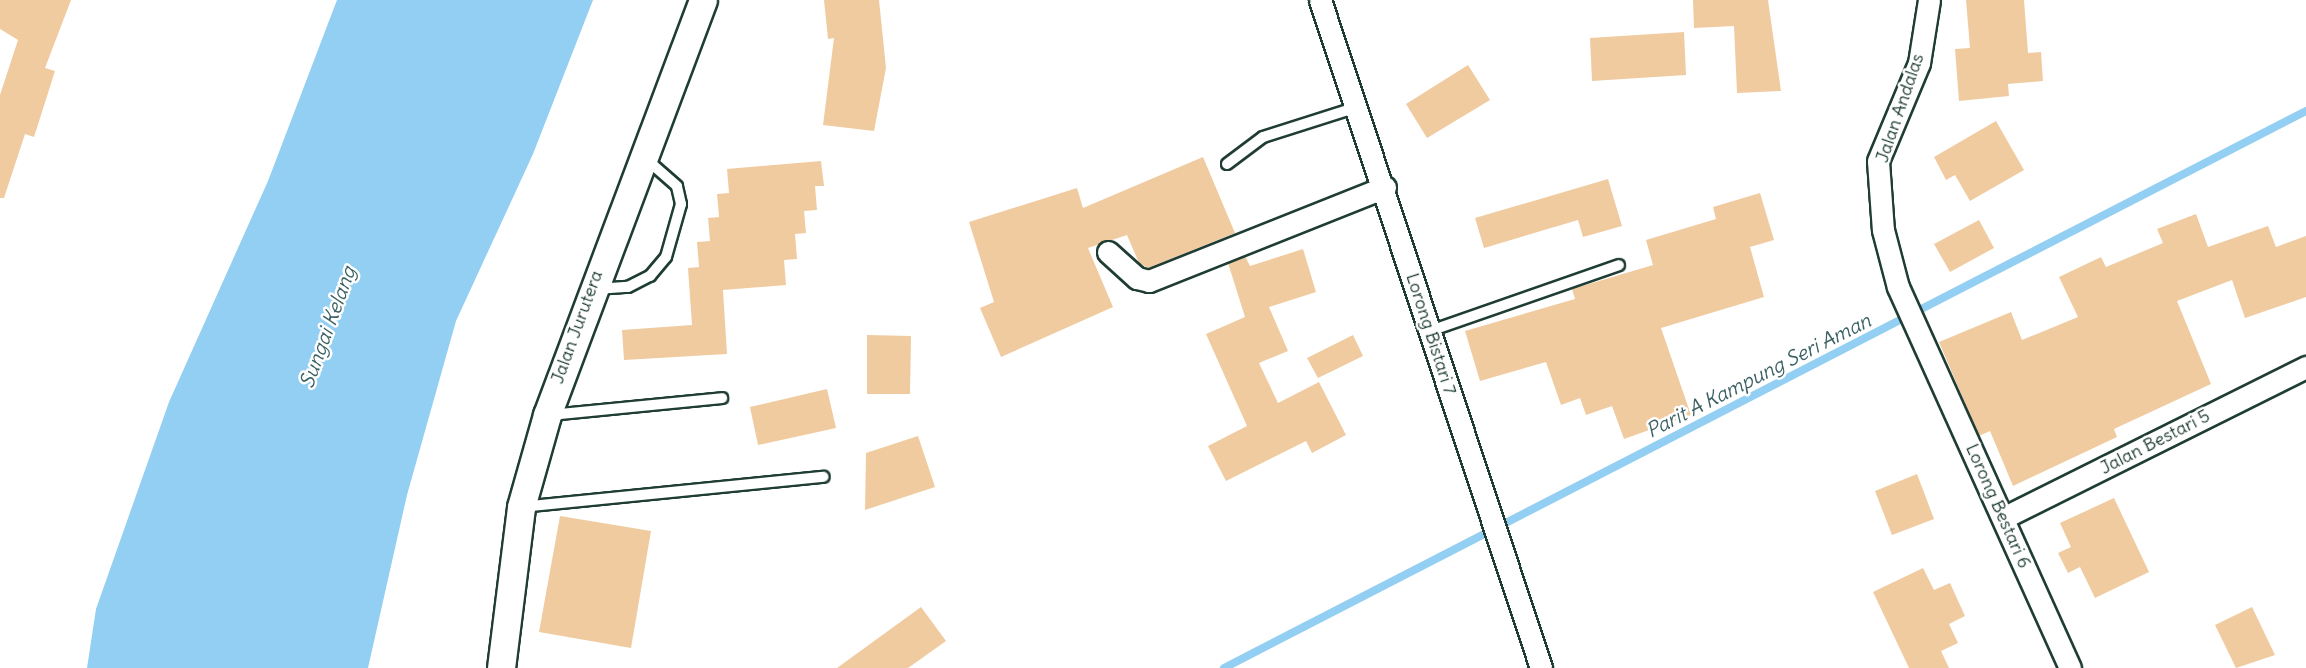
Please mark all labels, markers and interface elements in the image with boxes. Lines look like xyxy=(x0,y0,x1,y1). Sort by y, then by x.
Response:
street label: Jalan Andalas xyxy=(1871,51,1929,165)
water label: Sungai Kelang xyxy=(294,263,360,391)
street label: Jalan Jurutera xyxy=(547,267,607,387)
street label: Lorong Bistari 7 xyxy=(1401,270,1461,398)
water label: Parit A Kampung Seri Aman xyxy=(1642,308,1874,442)
street label: Jalan Bestari 5 xyxy=(2096,405,2214,479)
street label: Lorong Bestari 6 xyxy=(1961,440,2035,572)

